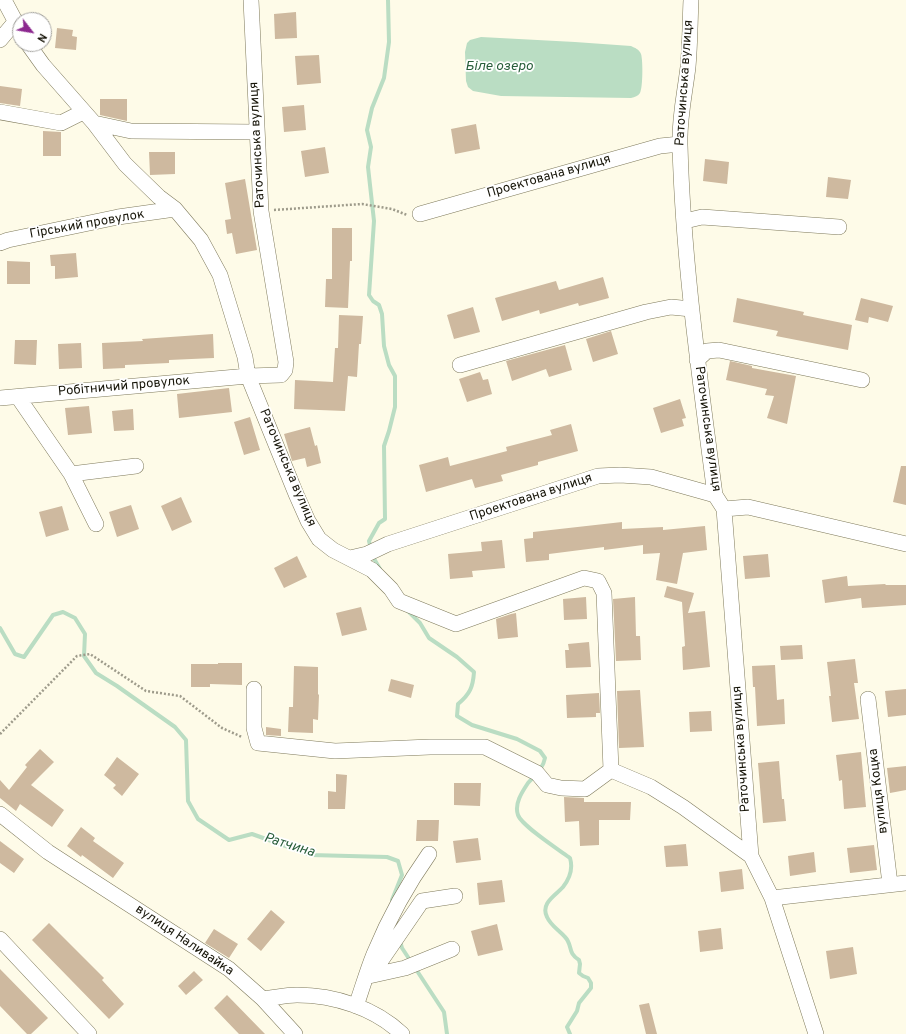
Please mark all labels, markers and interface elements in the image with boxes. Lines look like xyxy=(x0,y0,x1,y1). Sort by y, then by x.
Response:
north arrow xyxy=(12,12,52,52)
street label: Раточинська вулиця xyxy=(673,19,697,147)
text: N xyxy=(33,31,49,45)
water label: Біле озеро xyxy=(465,59,533,75)
street label: Раточинська вулиця xyxy=(247,81,269,209)
street label: Проектована вулиця xyxy=(485,152,613,202)
street label: Гірський провулок xyxy=(28,207,146,243)
street label: Раточинська вулиця xyxy=(690,365,724,493)
street label: Робітничий провулок xyxy=(57,373,191,401)
street label: Раточинська вулиця xyxy=(255,407,319,529)
street label: Проектована вулиця xyxy=(468,471,594,525)
street label: Раточинська вулиця xyxy=(730,685,754,813)
street label: вулиця Коцка xyxy=(866,747,892,835)
water label: Ратчина xyxy=(261,830,317,862)
street label: вулиця Наливайка xyxy=(132,902,236,980)

